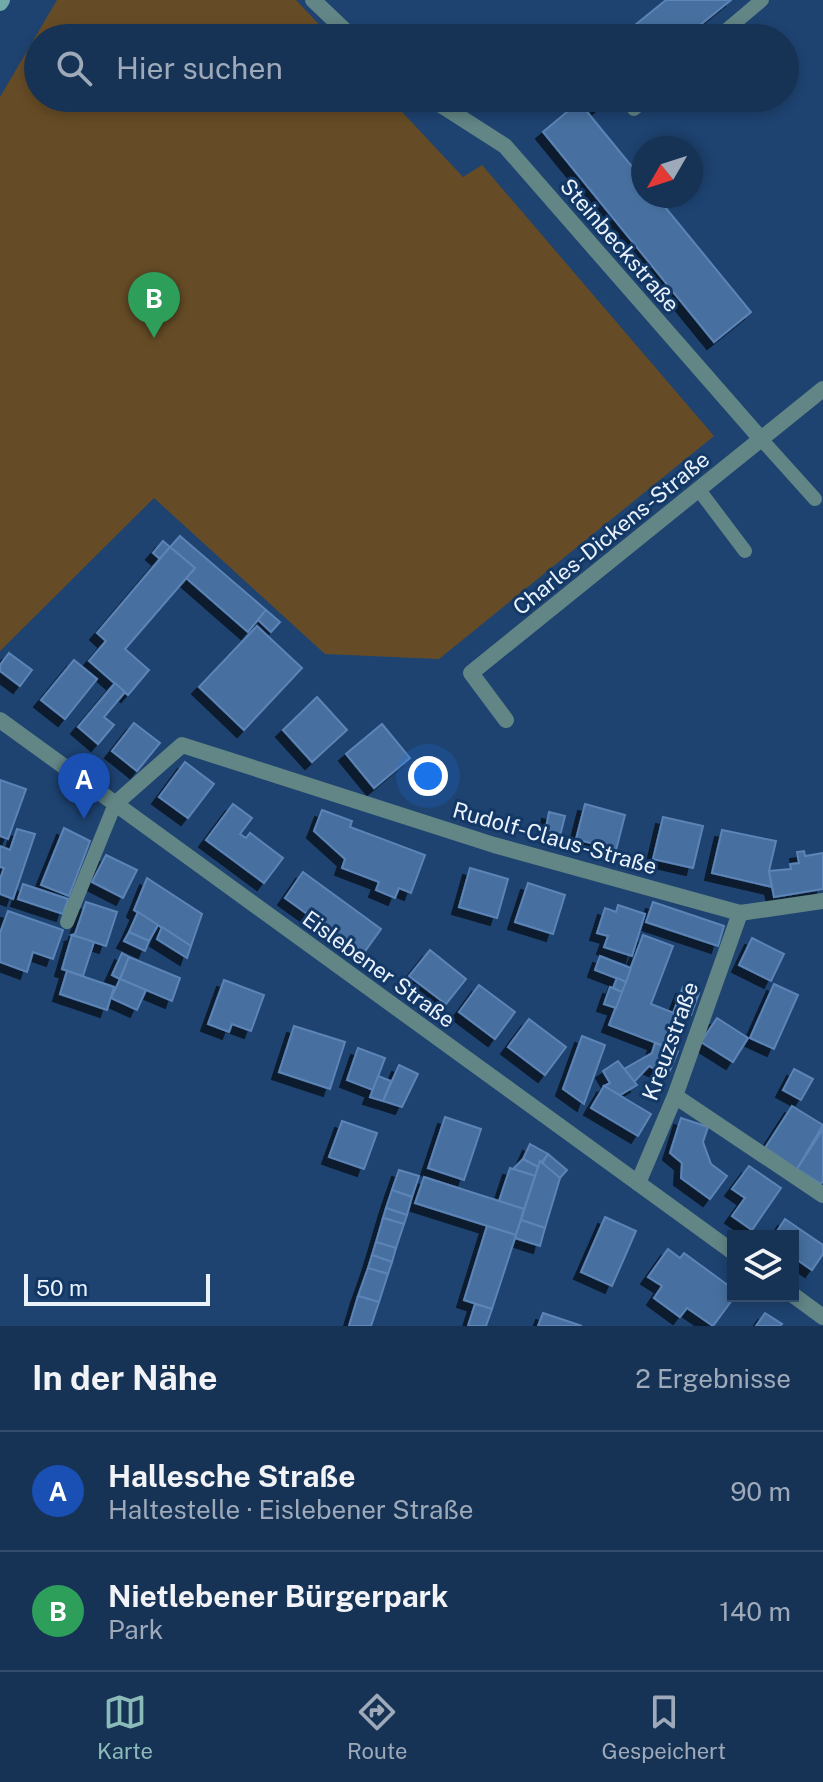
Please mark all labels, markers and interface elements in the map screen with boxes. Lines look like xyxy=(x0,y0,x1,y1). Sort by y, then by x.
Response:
search box xyxy=(24,24,799,112)
icon: search xyxy=(52,46,96,90)
text: Hier suchen xyxy=(116,50,283,86)
north arrow xyxy=(631,136,703,208)
street label: Steinbeckstraße xyxy=(555,173,685,317)
pin: B xyxy=(128,272,180,338)
street label: Charles-Dickens-Straße xyxy=(508,446,714,620)
pin: A xyxy=(58,753,110,819)
your location xyxy=(408,756,448,796)
street label: Rudolf-Claus-Straße xyxy=(450,796,660,880)
street label: Eislebener Straße xyxy=(298,905,460,1033)
street label: Kreuzstraße xyxy=(636,978,704,1104)
map controls xyxy=(727,1230,799,1302)
button: layers xyxy=(727,1230,799,1302)
scale bar xyxy=(24,1270,210,1306)
text: 50 m xyxy=(36,1275,88,1301)
text: In der Nähe xyxy=(32,1358,218,1398)
text: 2 Ergebnisse xyxy=(635,1363,791,1394)
text: Hallesche Straße xyxy=(108,1458,355,1494)
text: A xyxy=(49,1476,67,1507)
text: 90 m xyxy=(730,1476,791,1507)
text: Haltestelle · Eislebener Straße xyxy=(108,1494,474,1525)
text: Nietlebener Bürgerpark xyxy=(108,1578,448,1614)
text: B xyxy=(49,1596,67,1627)
text: 140 m xyxy=(719,1596,791,1627)
text: Park xyxy=(108,1614,163,1645)
tab: Karte xyxy=(97,1690,153,1764)
tab: Route xyxy=(347,1690,407,1764)
tab: Gespeichert xyxy=(602,1690,726,1764)

